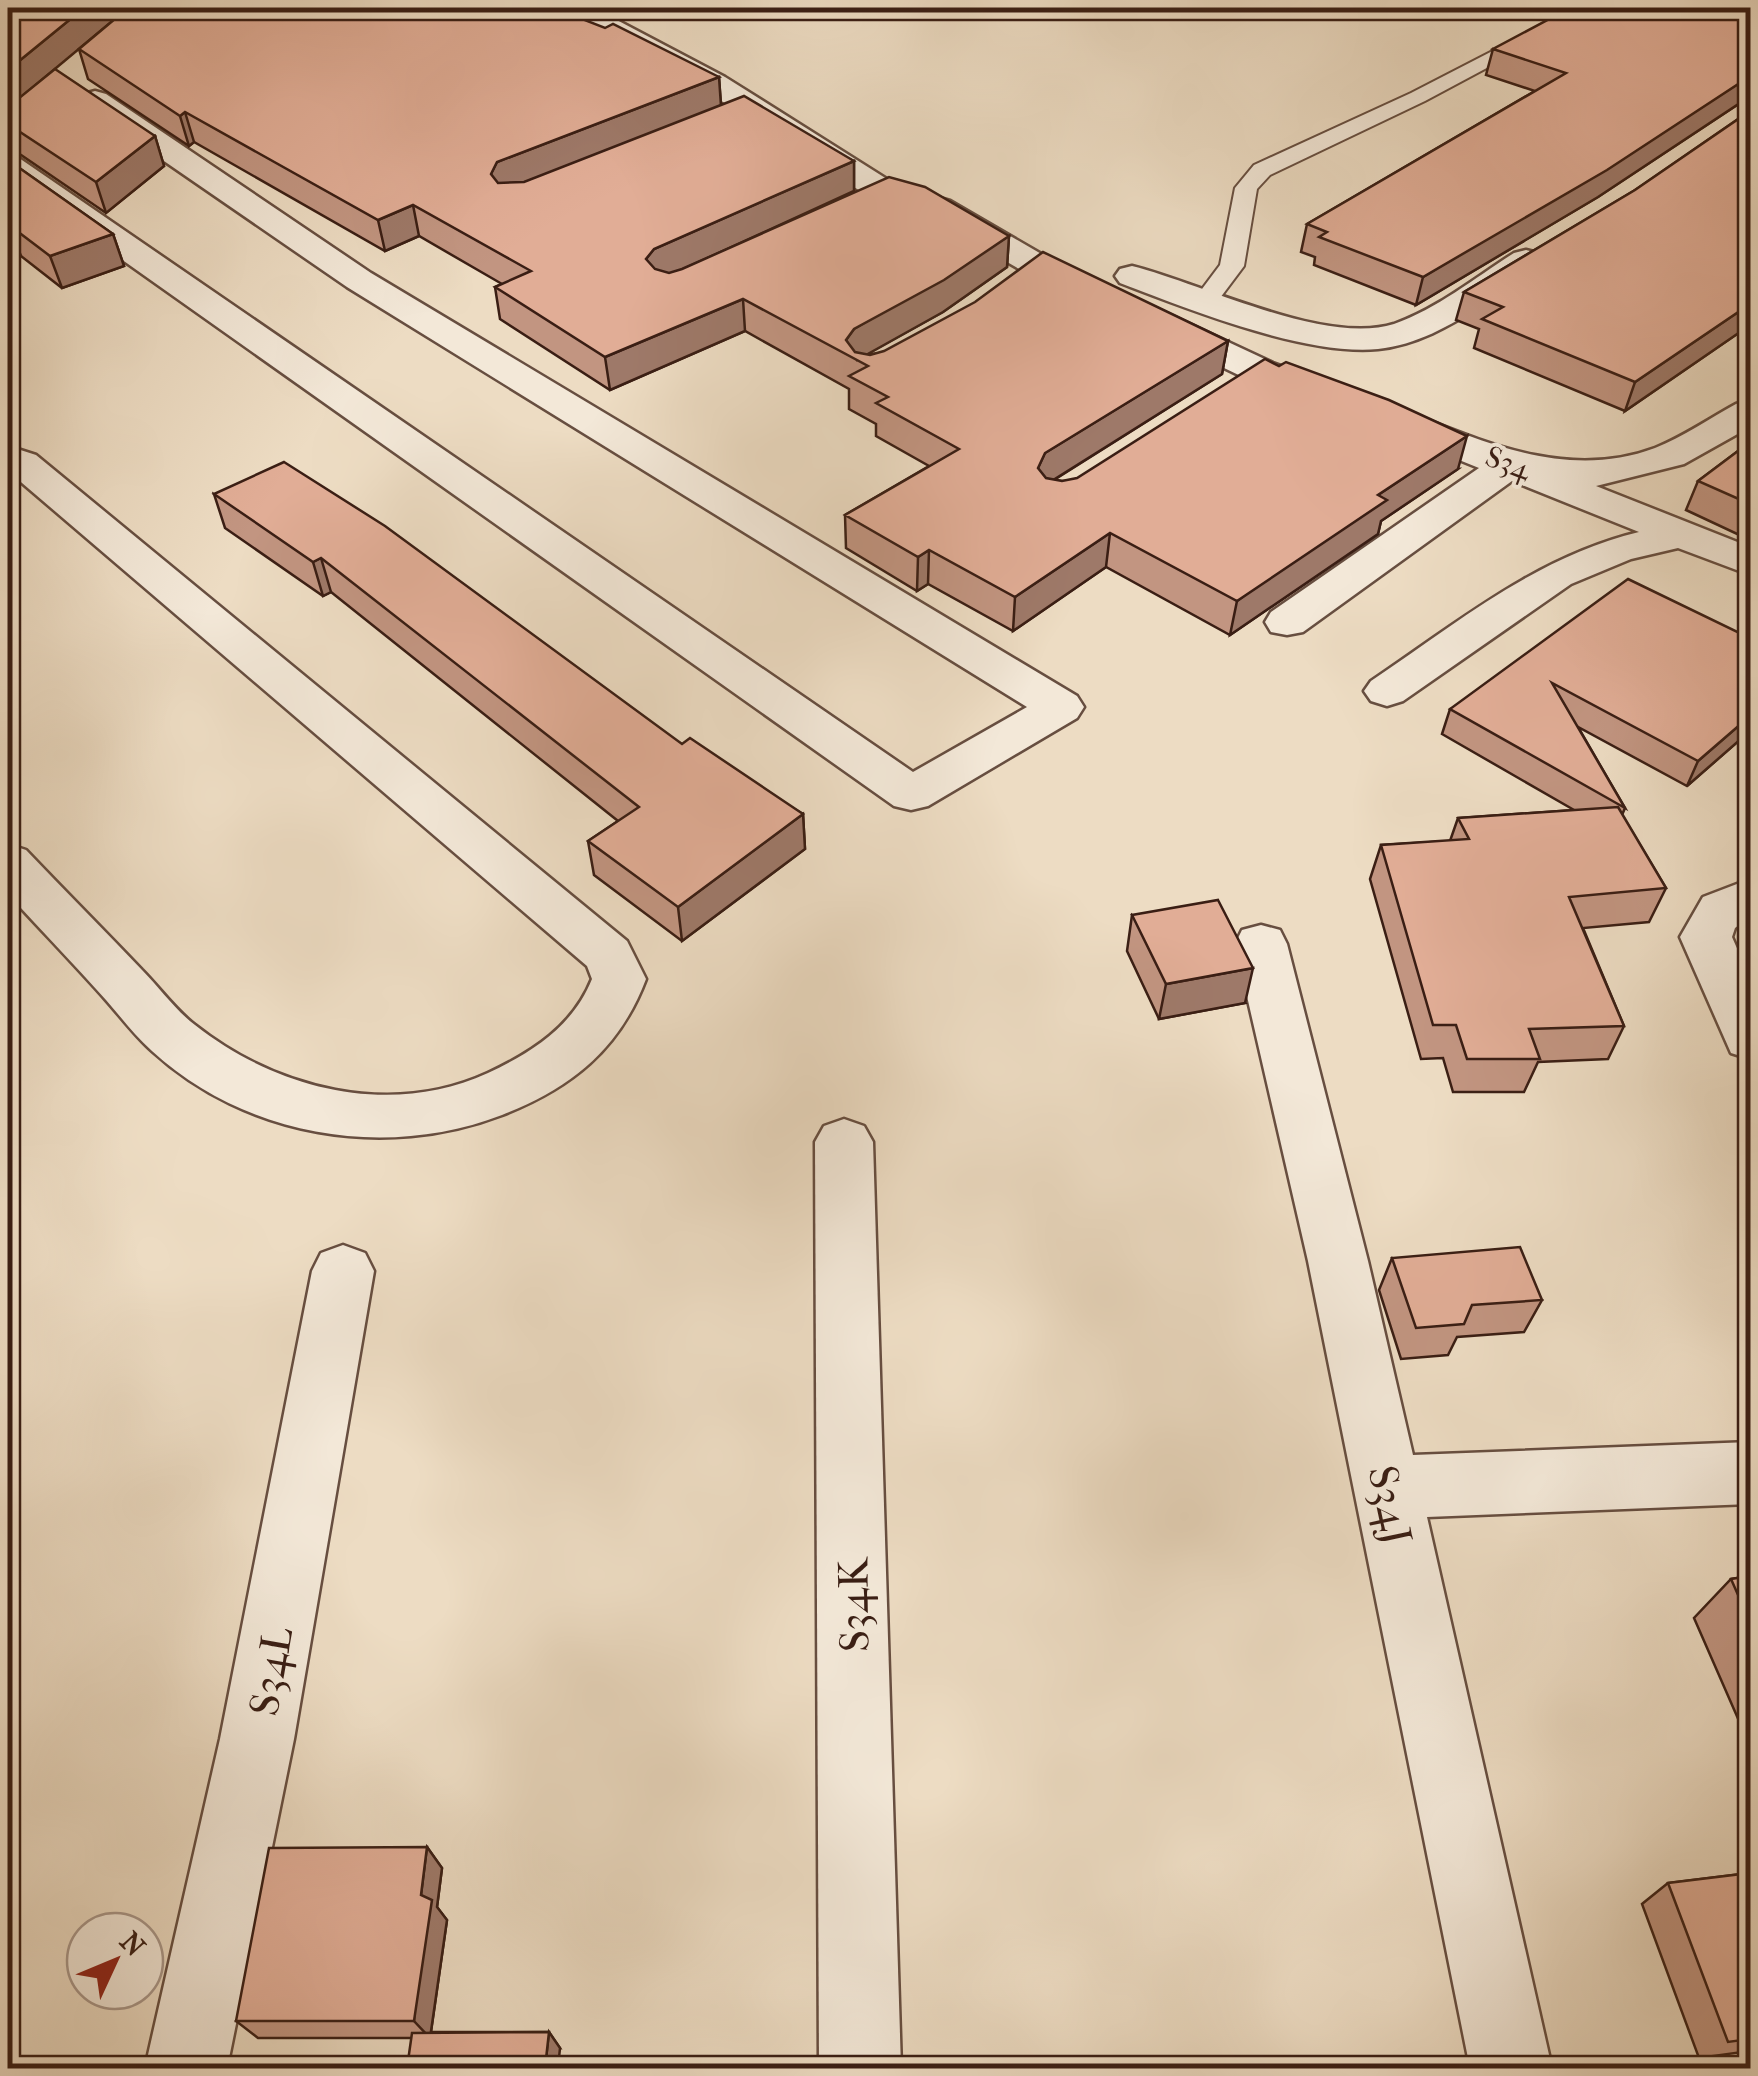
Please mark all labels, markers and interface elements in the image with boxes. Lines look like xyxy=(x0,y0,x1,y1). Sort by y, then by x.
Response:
street label: S34 xyxy=(1480,439,1537,488)
street label: S34J xyxy=(1357,1461,1422,1549)
street label: S34K xyxy=(829,1555,880,1653)
street label: S34L xyxy=(240,1622,303,1719)
north arrow xyxy=(65,1911,165,2011)
text: N xyxy=(113,1925,152,1964)

